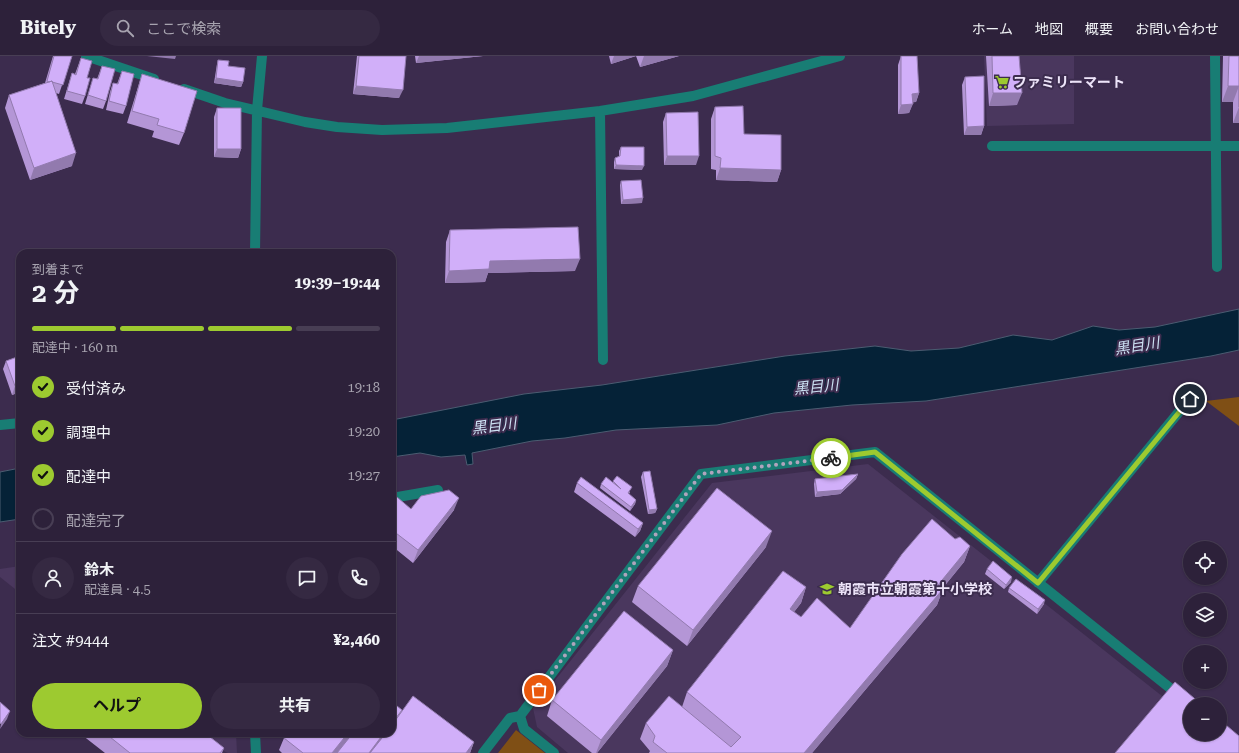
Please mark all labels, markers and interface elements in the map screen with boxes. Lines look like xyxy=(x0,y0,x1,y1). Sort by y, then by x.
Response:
search box xyxy=(100,10,380,46)
text: Bitely xyxy=(20,16,76,39)
icon: search xyxy=(114,17,136,39)
text: ここで検索 xyxy=(146,20,221,38)
text: ホーム xyxy=(971,21,1013,37)
text: 地図 xyxy=(1035,21,1063,37)
text: 概要 xyxy=(1085,21,1113,37)
text: お問い合わせ xyxy=(1135,21,1219,37)
supermarket icon: ファミリーマート xyxy=(994,74,1010,90)
place label: ファミリーマート xyxy=(1013,74,1125,90)
text: 到着まで xyxy=(32,262,84,277)
text: 19:39–19:44 xyxy=(294,274,380,292)
text: 2 分 xyxy=(32,278,79,308)
water label: 黒目川 xyxy=(1113,333,1163,358)
text: 配達中 · 160 m xyxy=(32,340,118,355)
water label: 黒目川 xyxy=(793,375,841,398)
icon: check xyxy=(32,376,54,398)
text: 受付済み xyxy=(66,380,126,398)
text: 19:18 xyxy=(348,380,380,395)
pin xyxy=(1173,382,1207,416)
icon: home xyxy=(1179,388,1201,410)
water label: 黒目川 xyxy=(471,414,519,438)
icon: check xyxy=(32,420,54,442)
text: 調理中 xyxy=(66,424,111,442)
text: 19:20 xyxy=(348,424,380,439)
courier xyxy=(811,438,851,478)
icon: bike xyxy=(820,447,842,469)
icon: check xyxy=(32,464,54,486)
text: 配達中 xyxy=(66,468,111,486)
text: 19:27 xyxy=(348,468,380,483)
text: 配達完了 xyxy=(66,512,126,530)
map controls xyxy=(1183,541,1227,741)
button: locate xyxy=(1183,541,1227,585)
button: person xyxy=(32,557,74,599)
button: chat xyxy=(286,557,328,599)
button: phone xyxy=(338,557,380,599)
text: 鈴木 xyxy=(84,561,114,579)
school or university icon: 朝霞市立朝霞第十小学校 xyxy=(819,581,835,597)
place label: 朝霞市立朝霞第十小学校 xyxy=(838,581,992,597)
text: 配達員 · 4.5 xyxy=(84,582,151,597)
button: layers xyxy=(1183,593,1227,637)
text: ¥2,460 xyxy=(333,631,380,649)
text: 注文 #9444 xyxy=(32,632,109,650)
button: + xyxy=(1183,645,1227,689)
pin xyxy=(522,673,556,707)
icon: bag xyxy=(528,679,550,701)
button: ヘルプ xyxy=(32,683,202,729)
button: 共有 xyxy=(210,683,380,729)
button: − xyxy=(1183,697,1227,741)

